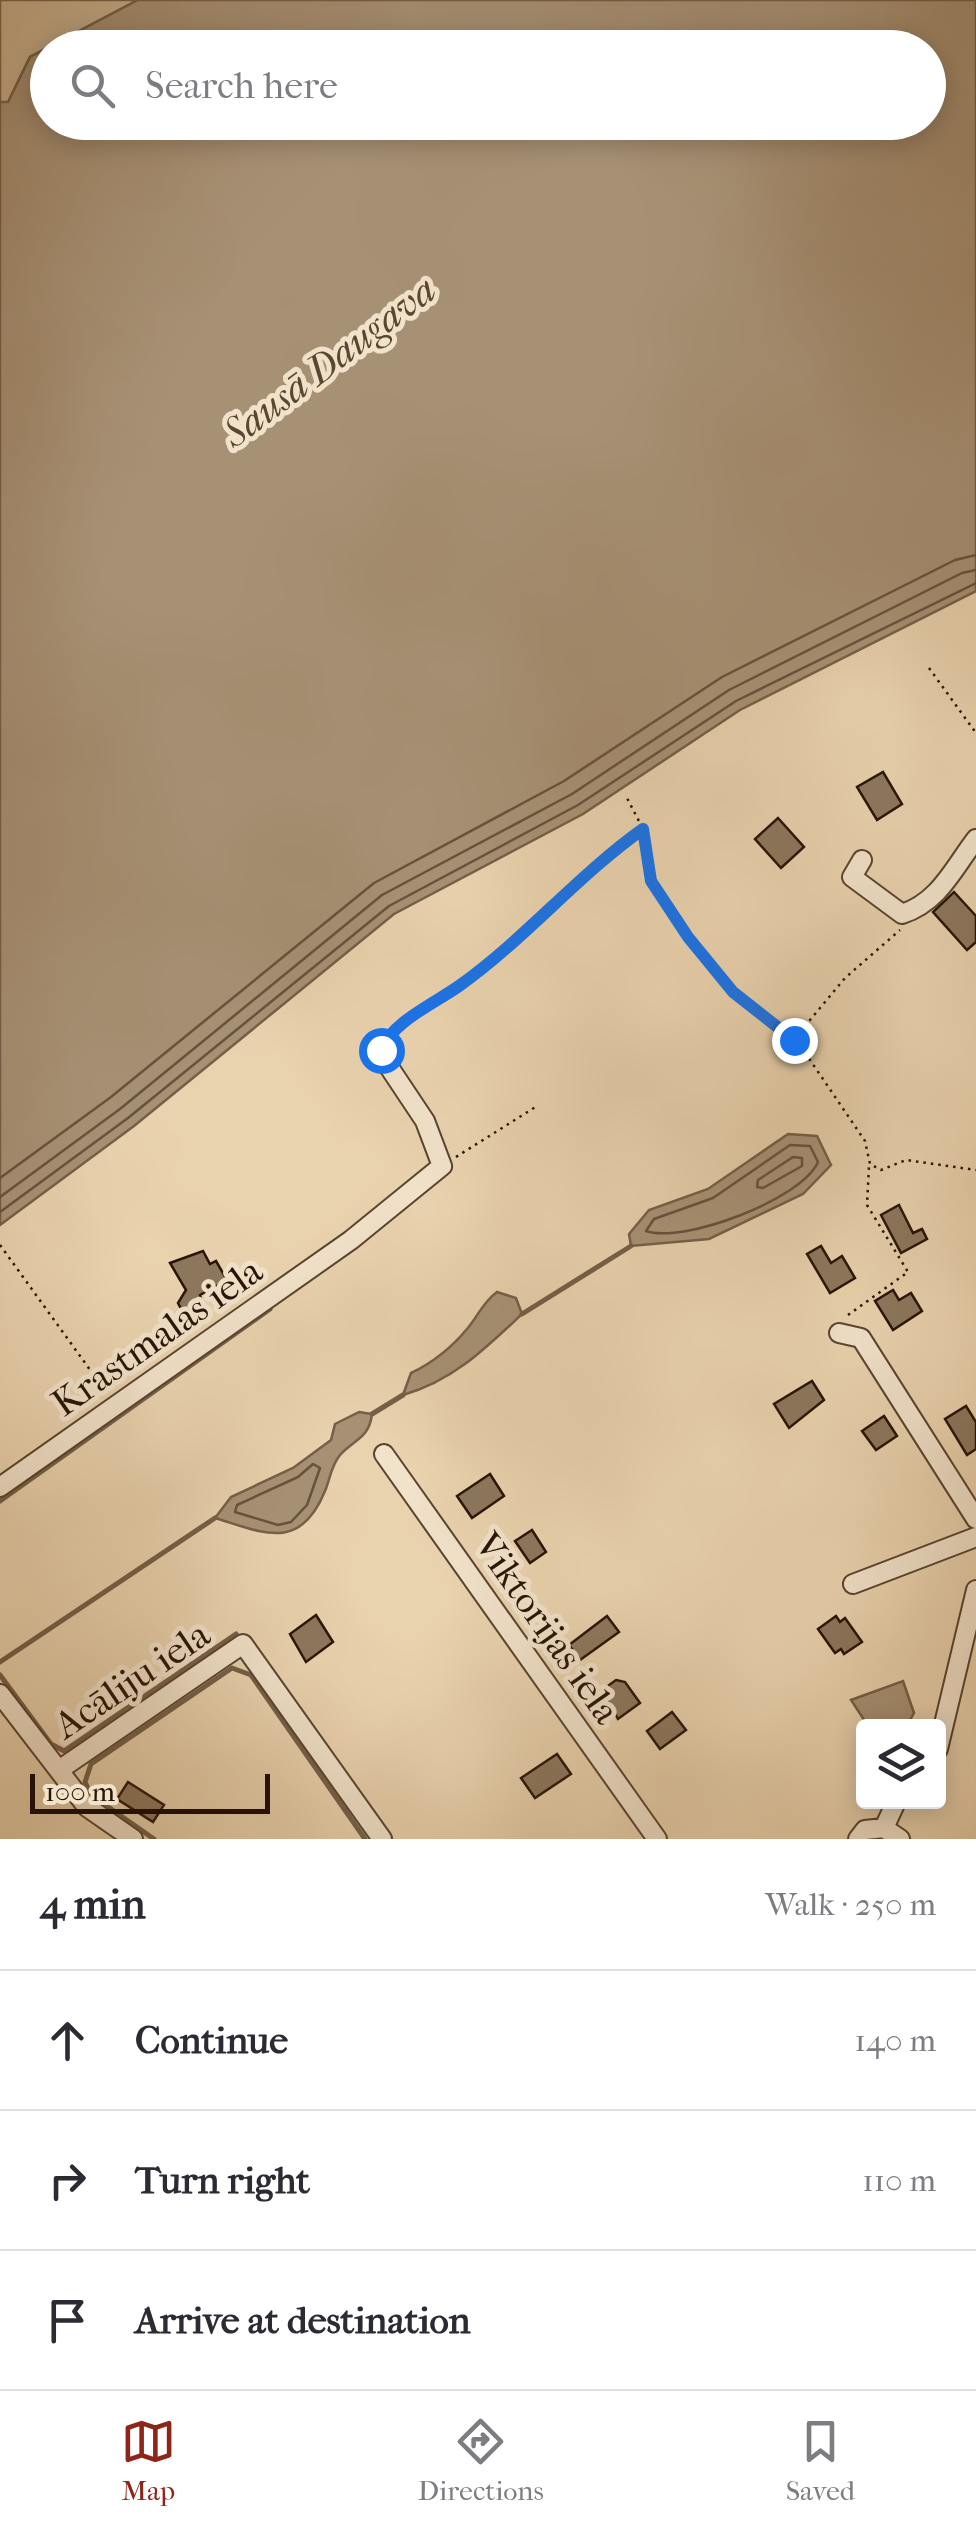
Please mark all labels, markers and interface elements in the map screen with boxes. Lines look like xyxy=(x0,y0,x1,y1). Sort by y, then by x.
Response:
search box xyxy=(30,30,946,140)
icon: search xyxy=(65,58,120,113)
text: Search here xyxy=(145,63,338,108)
water label: Sausā Daugava xyxy=(212,267,445,458)
route end xyxy=(772,1018,818,1064)
route start xyxy=(359,1028,405,1074)
street label: Krastmalas iela xyxy=(43,1248,271,1426)
street label: Viktorijas iela xyxy=(464,1523,629,1732)
street label: Acāliju iela xyxy=(44,1611,219,1749)
map controls xyxy=(856,1719,946,1809)
button: layers xyxy=(856,1719,946,1809)
scale bar xyxy=(30,1769,270,1814)
text: 100 m xyxy=(45,1775,115,1808)
text: 4 min xyxy=(40,1880,146,1929)
text: Walk · 250 m xyxy=(765,1886,936,1923)
icon: ahead xyxy=(40,2013,95,2068)
text: Continue xyxy=(135,2018,288,2063)
text: 140 m xyxy=(855,2022,936,2059)
icon: right xyxy=(40,2153,95,2208)
text: Turn right xyxy=(135,2158,310,2203)
text: 110 m xyxy=(862,2162,936,2199)
icon: arrive xyxy=(40,2293,95,2348)
text: Arrive at destination xyxy=(135,2298,471,2343)
tab: Map xyxy=(121,2414,176,2507)
tab: Directions xyxy=(418,2414,544,2507)
tab: Saved xyxy=(786,2414,855,2507)

